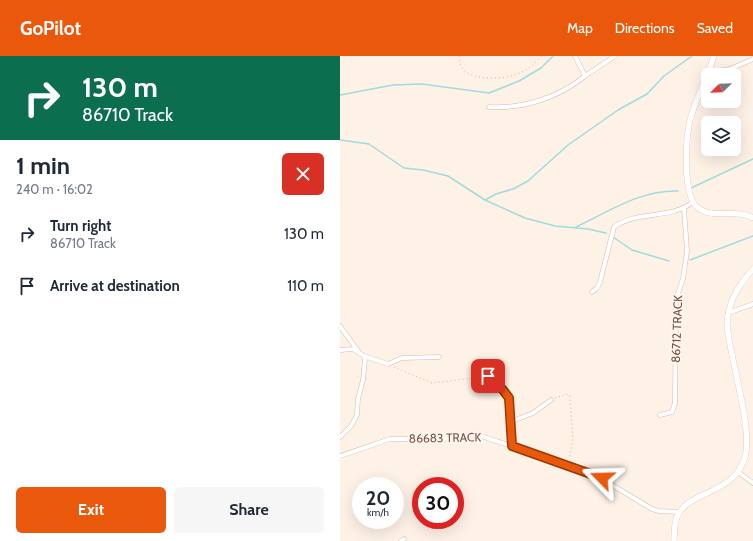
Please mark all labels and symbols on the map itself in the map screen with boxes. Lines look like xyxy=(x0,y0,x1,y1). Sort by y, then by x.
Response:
north arrow xyxy=(701,68,741,108)
street label: 86712 TRACK xyxy=(668,295,685,363)
pin xyxy=(471,359,505,393)
street label: 86683 TRACK xyxy=(409,429,482,446)
position arrow xyxy=(581,457,623,499)
speed limit sign: 30 xyxy=(412,477,464,529)

